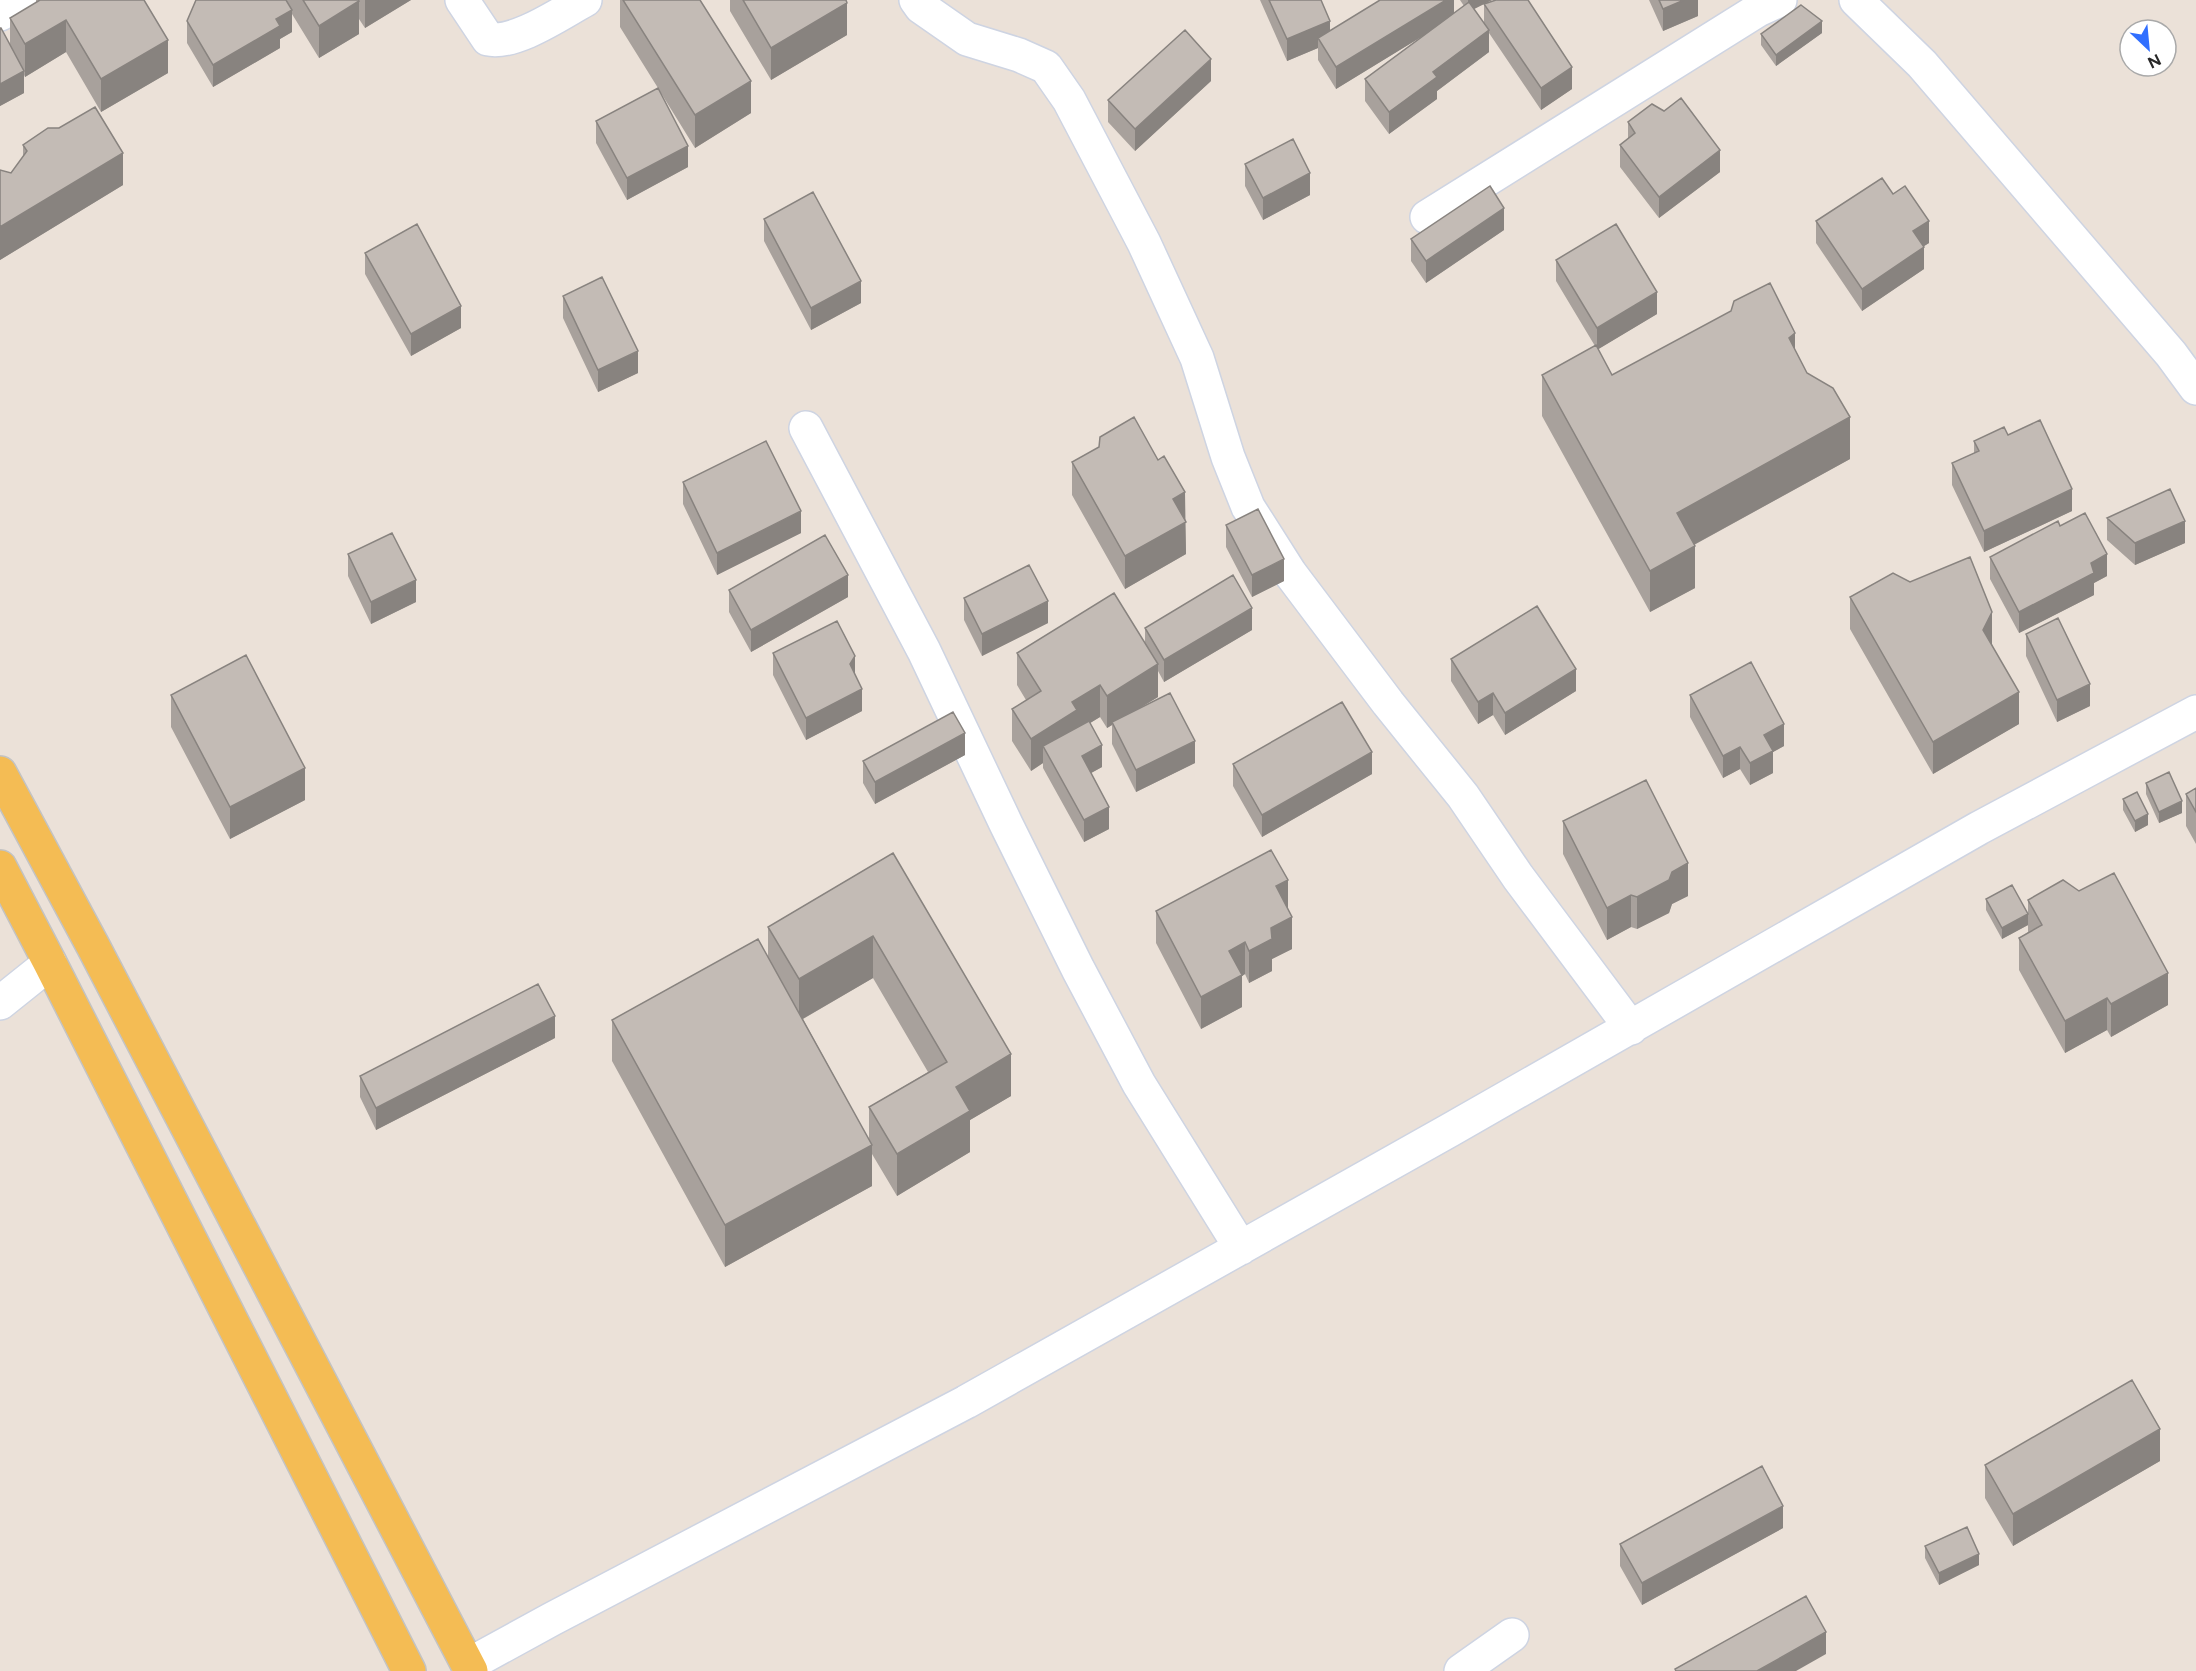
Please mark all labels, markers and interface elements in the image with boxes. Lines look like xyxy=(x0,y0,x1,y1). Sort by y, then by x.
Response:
north arrow xyxy=(2118,18,2178,78)
text: N xyxy=(2145,50,2164,72)

